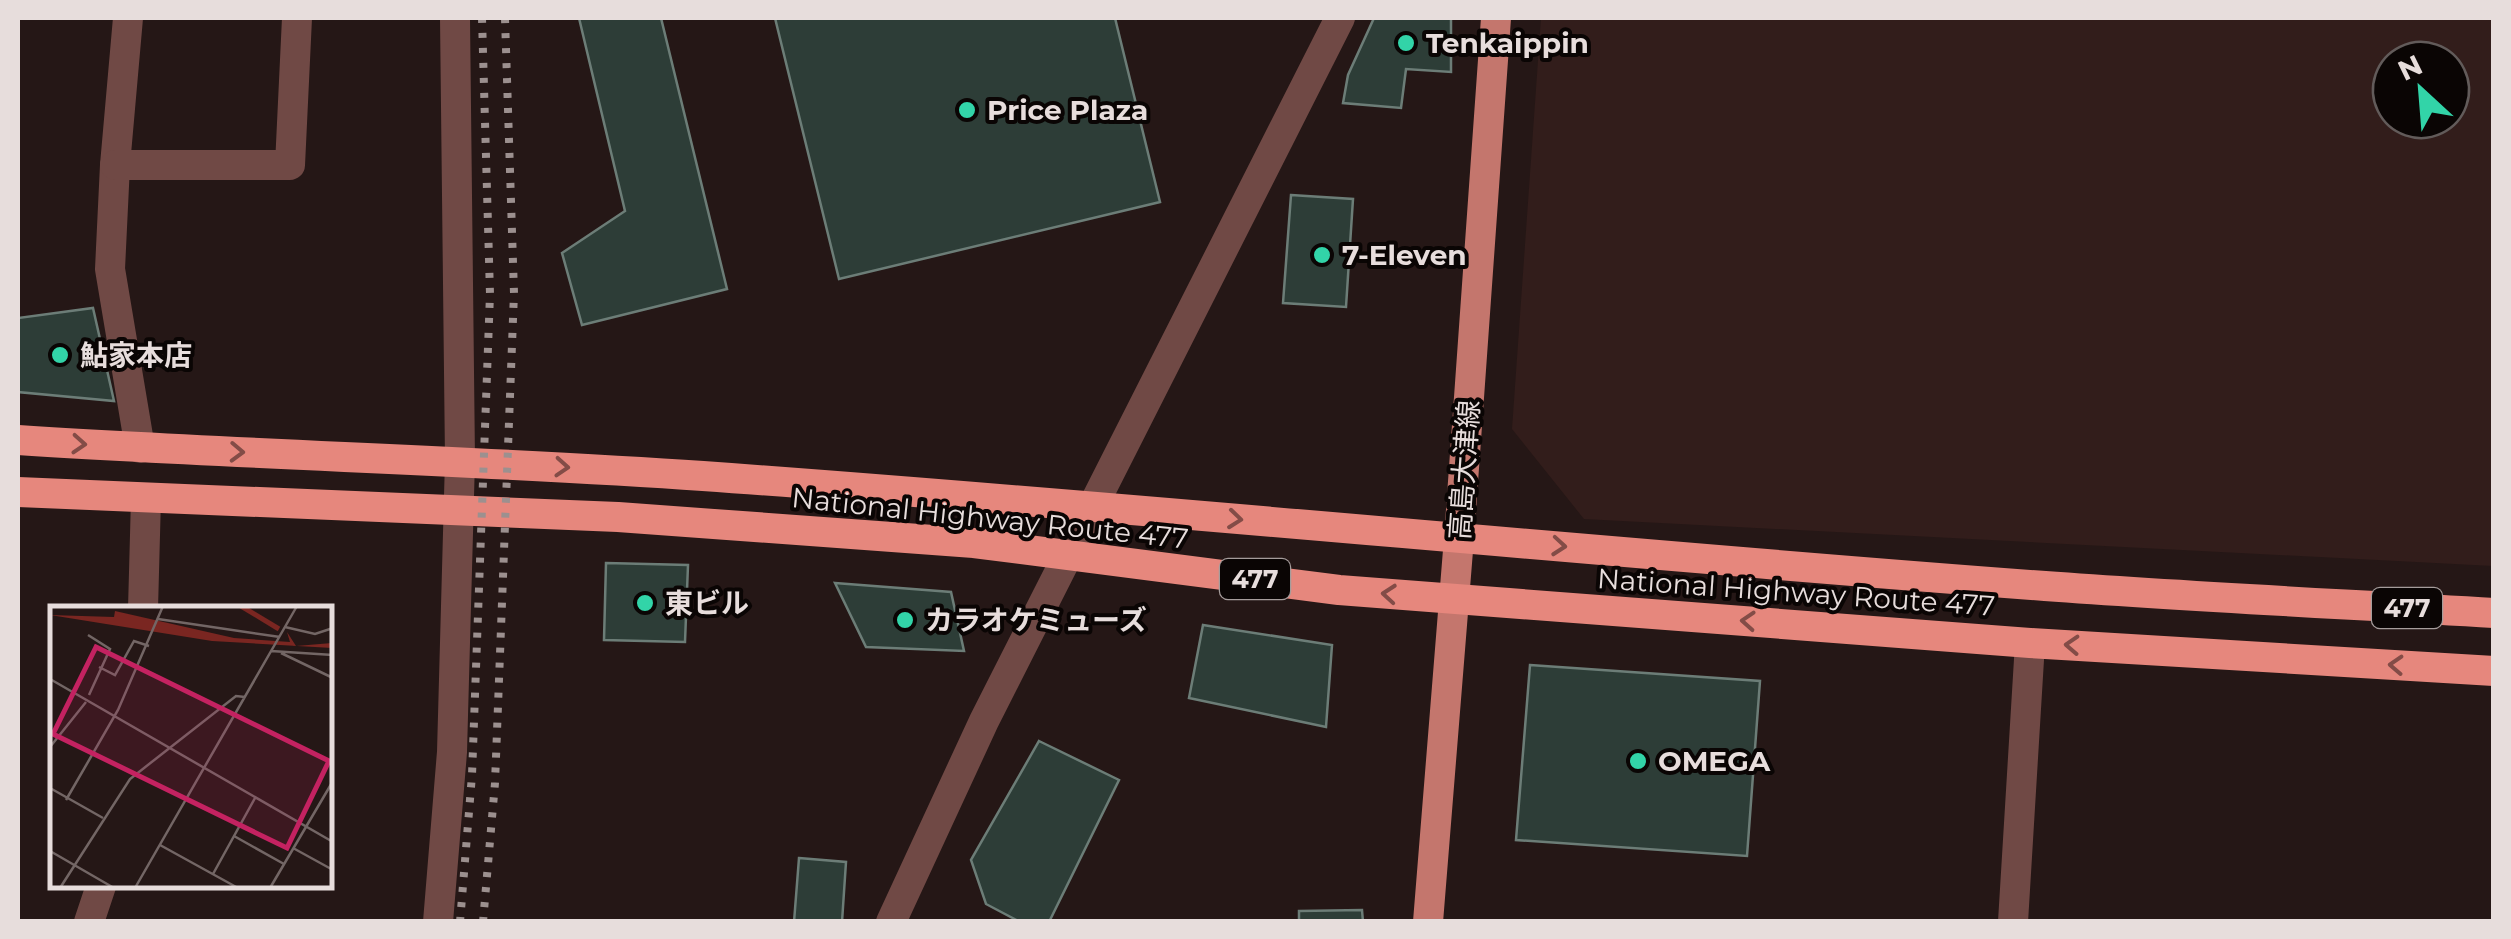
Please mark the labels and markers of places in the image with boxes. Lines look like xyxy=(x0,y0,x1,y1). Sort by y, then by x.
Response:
place label: Tenkaippin xyxy=(1426,26,1589,60)
marker: Tenkaippin xyxy=(1395,32,1417,54)
place label: Price Plaza xyxy=(987,93,1148,127)
marker: Price Plaza xyxy=(956,99,978,121)
place label: 7-Eleven xyxy=(1342,238,1467,272)
marker: 7-Eleven xyxy=(1311,244,1333,266)
place label: 鮎家本店 xyxy=(80,338,192,372)
marker: 鮎家本店 xyxy=(49,344,71,366)
place label: 東ビル xyxy=(665,586,749,620)
marker: 東ビル xyxy=(634,592,656,614)
place label: カラオケミューズ xyxy=(925,603,1147,637)
marker: カラオケミューズ xyxy=(894,609,916,631)
place label: OMEGA xyxy=(1658,744,1771,778)
marker: OMEGA xyxy=(1627,750,1649,772)

